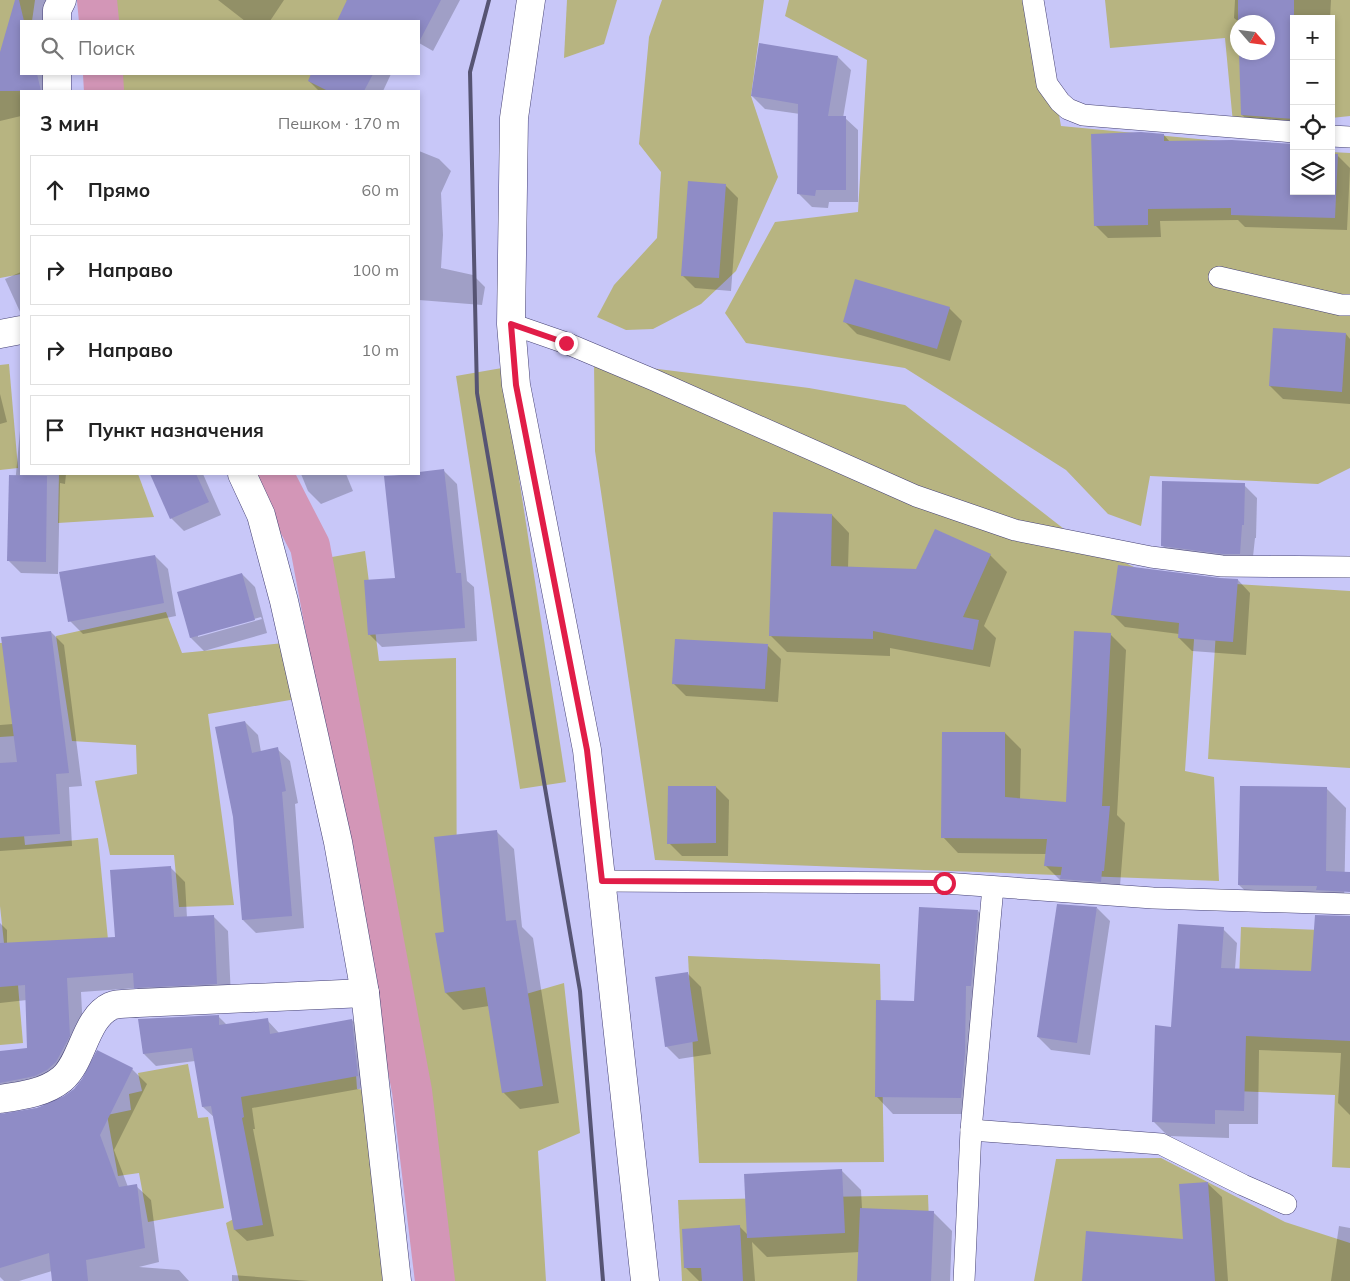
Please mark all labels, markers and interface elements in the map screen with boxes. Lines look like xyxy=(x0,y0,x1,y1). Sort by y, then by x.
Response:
north arrow xyxy=(1230,15,1275,60)
map controls xyxy=(1290,15,1335,195)
button: + xyxy=(1290,15,1335,60)
search box xyxy=(20,20,420,75)
icon: search xyxy=(38,34,66,62)
text: Поиск xyxy=(78,36,135,60)
button: − xyxy=(1290,60,1335,105)
button: locate xyxy=(1290,105,1335,150)
text: 3 мин xyxy=(40,110,99,136)
text: Пешком · 170 m xyxy=(278,113,400,133)
button: layers xyxy=(1290,150,1335,195)
icon: ahead xyxy=(41,176,69,204)
text: Прямо xyxy=(88,178,150,202)
text: 60 m xyxy=(362,180,399,200)
icon: right xyxy=(41,256,69,284)
text: Направо xyxy=(88,258,173,282)
text: 100 m xyxy=(352,260,399,280)
route end xyxy=(555,332,578,355)
icon: right xyxy=(41,336,69,364)
text: Направо xyxy=(88,338,173,362)
text: 10 m xyxy=(362,340,399,360)
icon: arrive xyxy=(41,416,69,444)
text: Пункт назначения xyxy=(88,418,264,442)
route start xyxy=(933,872,956,895)

